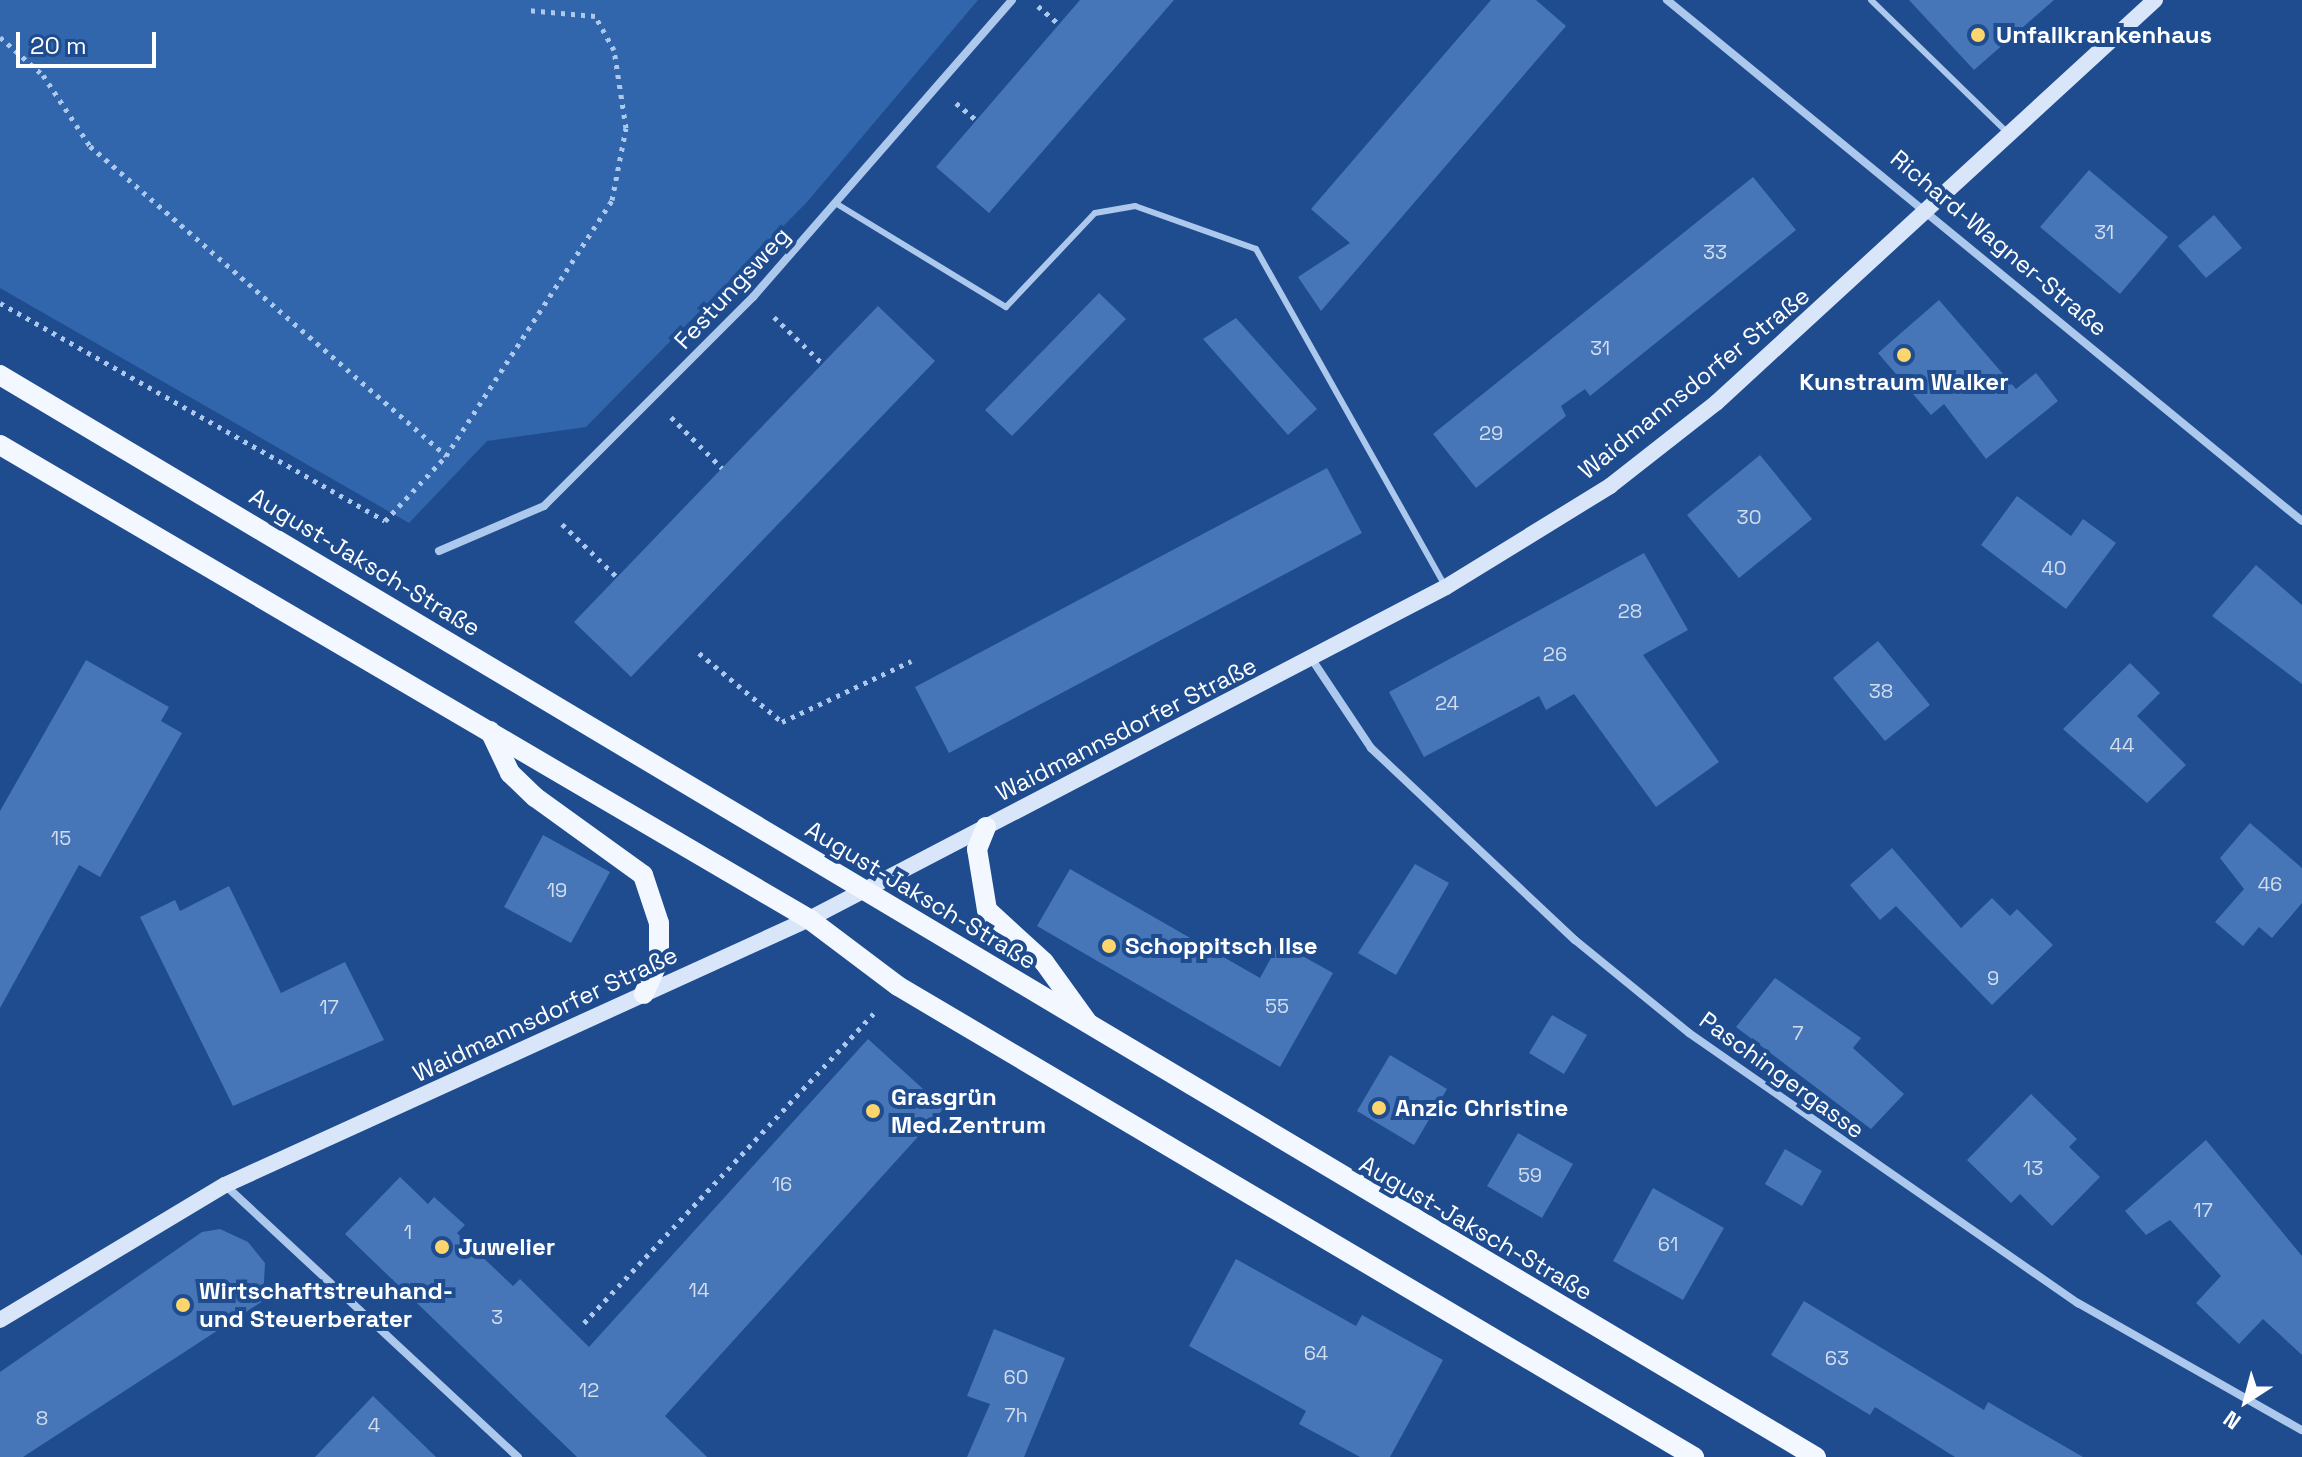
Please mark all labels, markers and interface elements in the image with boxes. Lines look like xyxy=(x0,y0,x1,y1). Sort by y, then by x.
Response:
scale bar xyxy=(20,16,160,66)
place label: Unfallkrankenhaus xyxy=(1996,21,2212,49)
marker: Unfallkrankenhaus xyxy=(1967,24,1989,46)
text: 20 m xyxy=(30,30,87,61)
street label: Richard-Wagner-Straße xyxy=(1885,144,2113,342)
house number: 31 xyxy=(2094,220,2114,244)
street label: Festungsweg xyxy=(668,221,796,355)
house number: 33 xyxy=(1703,240,1727,264)
street label: Waidmannsdorfer Straße xyxy=(1573,281,1815,485)
house number: 31 xyxy=(1590,336,1610,360)
marker: Kunstraum Walker xyxy=(1895,346,1913,364)
place label: Kunstraum Walker xyxy=(1799,368,2009,396)
house number: 29 xyxy=(1479,421,1503,445)
street label: August-Jaksch-Straße xyxy=(244,482,486,642)
house number: 30 xyxy=(1737,505,1761,529)
house number: 40 xyxy=(2041,556,2067,580)
house number: 28 xyxy=(1618,599,1642,623)
house number: 26 xyxy=(1543,642,1567,666)
street label: Waidmannsdorfer Straße xyxy=(991,651,1261,807)
house number: 38 xyxy=(1869,679,1893,703)
house number: 24 xyxy=(1435,691,1459,715)
house number: 44 xyxy=(2110,733,2134,757)
street label: August-Jaksch-Straße xyxy=(800,815,1042,975)
house number: 15 xyxy=(51,826,71,850)
house number: 46 xyxy=(2258,872,2282,896)
house number: 19 xyxy=(547,878,567,902)
place label: Schoppitsch Ilse xyxy=(1125,932,1318,960)
marker: Schoppitsch Ilse xyxy=(1100,937,1118,955)
street label: Waidmannsdorfer Straße xyxy=(408,940,682,1088)
house number: 9 xyxy=(1987,966,1999,990)
house number: 55 xyxy=(1265,994,1289,1018)
house number: 17 xyxy=(319,995,339,1019)
street label: Paschingergasse xyxy=(1694,1005,1870,1145)
house number: 7 xyxy=(1792,1021,1804,1045)
place label: Grasgrün Med.Zentrum xyxy=(891,1083,1046,1139)
place label: Anzic Christine xyxy=(1395,1094,1568,1122)
marker: Anzic Christine xyxy=(1370,1099,1388,1117)
marker: Grasgrün Med.Zentrum xyxy=(862,1100,884,1122)
street label: August-Jaksch-Straße xyxy=(1354,1150,1598,1306)
house number: 13 xyxy=(2023,1156,2043,1180)
house number: 59 xyxy=(1518,1163,1542,1187)
house number: 16 xyxy=(772,1172,792,1196)
house number: 17 xyxy=(2193,1198,2213,1222)
house number: 1 xyxy=(404,1220,412,1244)
house number: 61 xyxy=(1658,1232,1678,1256)
place label: Juwelier xyxy=(458,1233,555,1261)
marker: Juwelier xyxy=(433,1238,451,1256)
place label: Wirtschaftstreuhand- und Steuerberater xyxy=(199,1277,453,1333)
house number: 14 xyxy=(689,1278,709,1302)
marker: Wirtschaftstreuhand- und Steuerberater xyxy=(174,1296,192,1314)
house number: 3 xyxy=(491,1305,503,1329)
house number: 64 xyxy=(1304,1341,1328,1365)
house number: 63 xyxy=(1825,1346,1849,1370)
north arrow xyxy=(2206,1361,2286,1441)
house number: 60 xyxy=(1003,1365,1029,1389)
house number: 12 xyxy=(579,1378,599,1402)
house number: 7h xyxy=(1004,1403,1028,1427)
text: N xyxy=(2218,1405,2246,1436)
house number: 8 xyxy=(36,1406,48,1430)
house number: 4 xyxy=(368,1413,380,1437)

